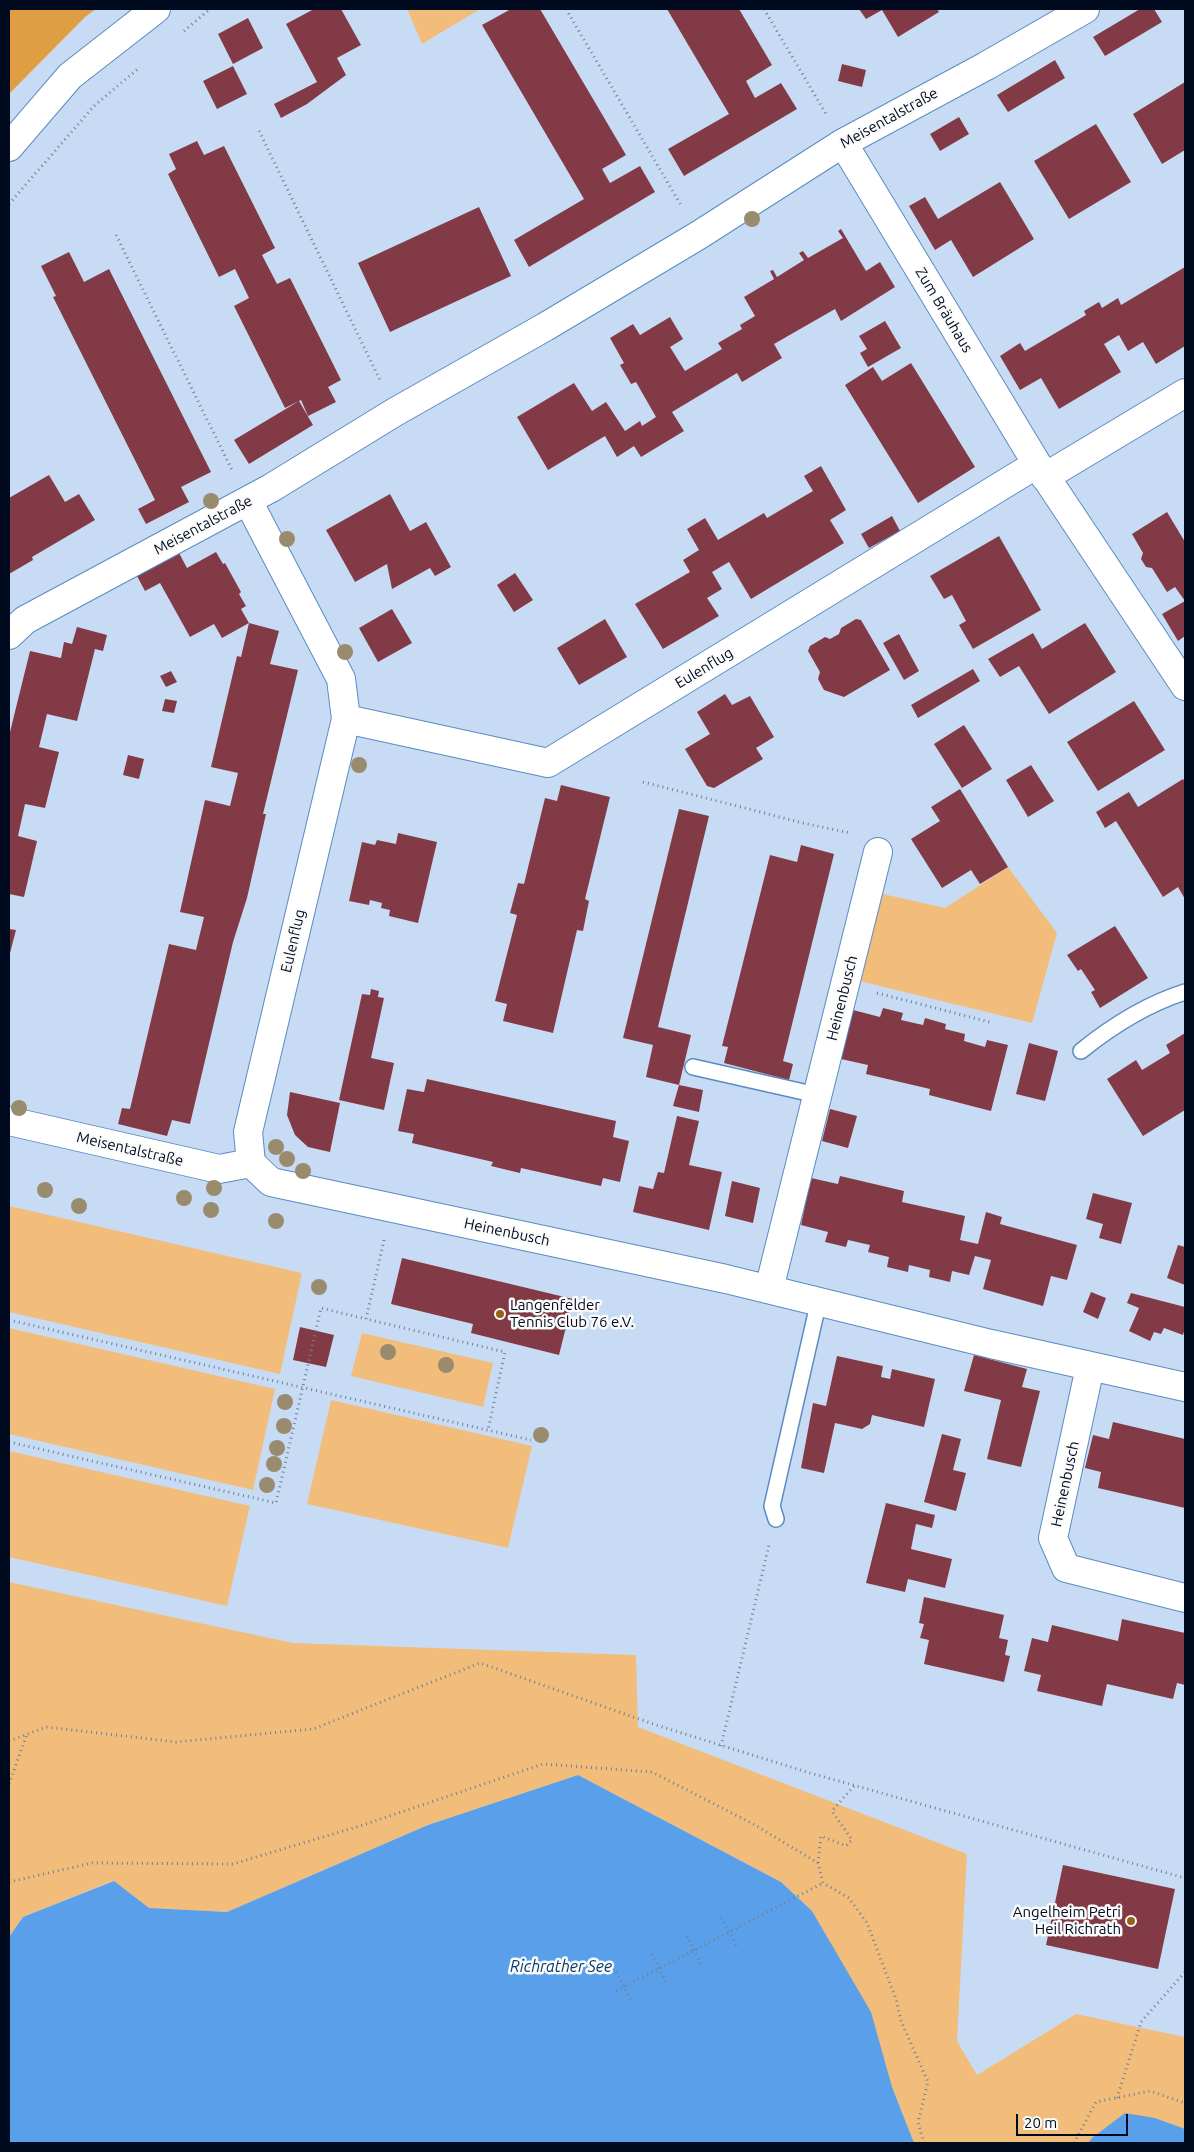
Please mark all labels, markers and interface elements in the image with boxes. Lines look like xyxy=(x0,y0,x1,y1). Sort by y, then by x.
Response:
street label: Meisentalstraße xyxy=(837,84,941,152)
street label: Zum Bräuhaus xyxy=(912,264,976,356)
street label: Meisentalstraße xyxy=(151,491,255,559)
street label: Eulenflug xyxy=(672,644,736,692)
street label: Eulenflug xyxy=(277,908,309,974)
street label: Heinenbusch xyxy=(823,954,861,1042)
street label: Meisentalstraße xyxy=(75,1128,185,1170)
street label: Heinenbusch xyxy=(462,1214,552,1250)
place label: Langenfelder Tennis Club 76 e.V. xyxy=(510,1296,634,1331)
marker: Langenfelder Tennis Club 76 e.V. xyxy=(494,1308,506,1320)
street label: Heinenbusch xyxy=(1047,1439,1083,1529)
place label: Angelheim Petri Heil Richrath xyxy=(1013,1903,1121,1938)
marker: Angelheim Petri Heil Richrath xyxy=(1125,1915,1137,1927)
water label: Richrather See xyxy=(510,1957,612,1977)
scale bar xyxy=(1019,2104,1132,2136)
text: 20 m xyxy=(1024,2114,1057,2131)

